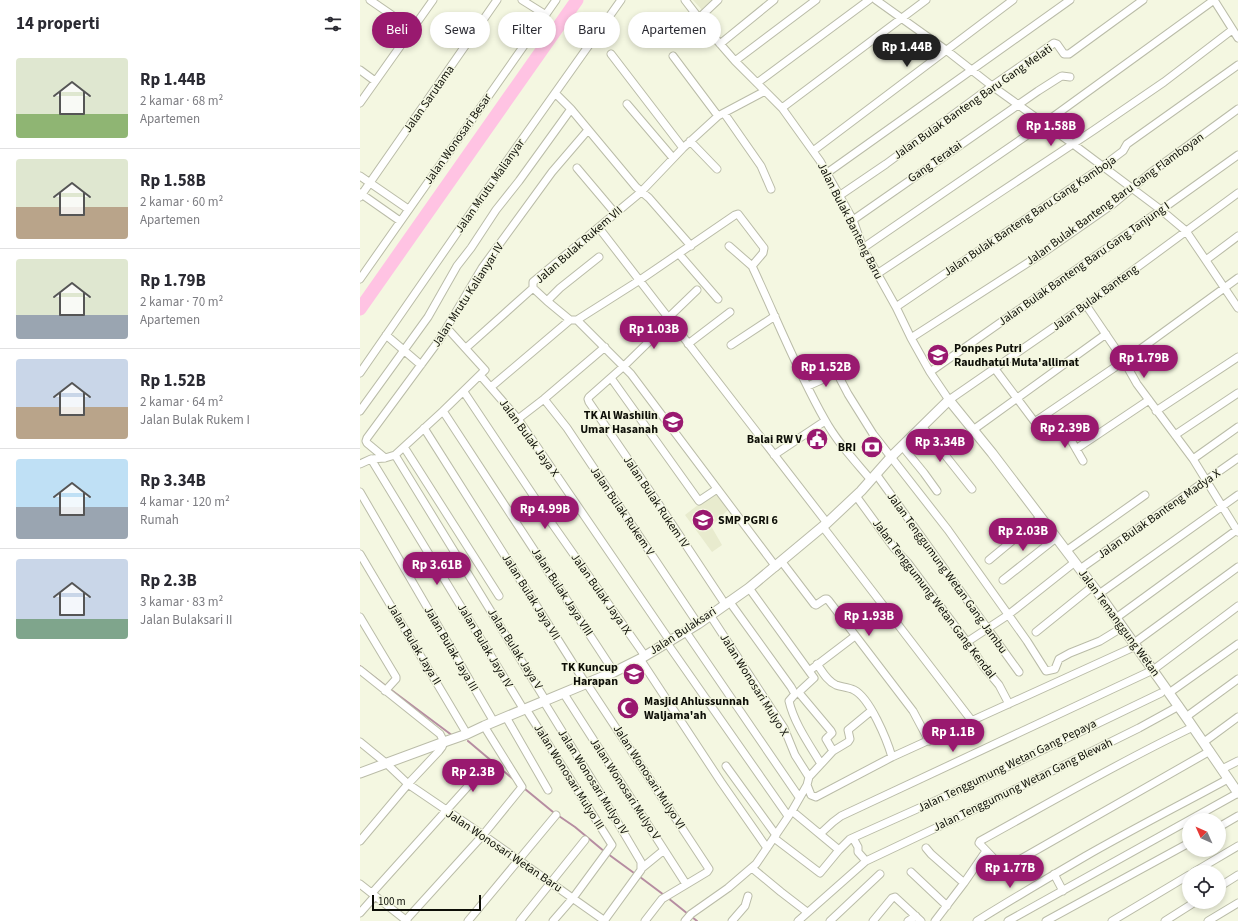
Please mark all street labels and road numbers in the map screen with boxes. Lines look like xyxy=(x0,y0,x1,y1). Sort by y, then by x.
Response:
street label: Jalan Bulak Banteng Baru Gang Melati xyxy=(890,40,1056,164)
street label: Jalan Sarutama xyxy=(399,62,459,136)
street label: Jalan Wonosari Besar xyxy=(420,89,496,188)
street label: Jalan Bulak Banteng Baru Gang Flamboyan xyxy=(1023,129,1207,269)
street label: Jalan Mrutu Malianyar xyxy=(451,135,529,236)
street label: Gang Teratai xyxy=(904,137,966,187)
street label: Jalan Bulak Banteng Baru Gang Kamboja xyxy=(940,152,1120,280)
street label: Jalan Bulak Banteng Baru xyxy=(813,160,887,282)
street label: Jalan Bulak Banteng Baru Gang Tanjung I xyxy=(996,199,1172,329)
street label: Jalan Bulak Rukem VII xyxy=(532,202,626,288)
street label: Jalan Mrutu Kalianyar IV xyxy=(428,239,509,350)
street label: Jalan Bulak Banteng xyxy=(1049,262,1141,334)
street label: Jalan Bulak Jaya X xyxy=(495,396,563,480)
street label: Jalan Bulak Rukem IV xyxy=(619,453,694,552)
street label: Jalan Bulak Rukem V xyxy=(586,463,659,560)
street label: Jalan Bulak Banteng Madya X xyxy=(1094,465,1224,563)
street label: Jalan Tenggumung Wetan Gang Jambu xyxy=(883,489,1011,657)
street label: Jalan Tenggumung Wetan Gang Kendal xyxy=(868,516,1000,682)
street label: Jalan Bulak Jaya VIII xyxy=(528,545,596,639)
street label: Jalan Bulak Jaya IX xyxy=(567,550,635,638)
street label: Jalan Bulak Jaya VII xyxy=(499,551,563,643)
street label: Jalan Temanggung Wetan xyxy=(1074,566,1164,680)
street label: Jalan Bulak Jaya II xyxy=(383,600,445,688)
street label: Jalan Bulak Jaya IV xyxy=(453,601,517,692)
street label: Jalan Bulak Jaya III xyxy=(420,603,482,695)
street label: Jalan Bulaksari xyxy=(646,603,720,659)
street label: Jalan Bulak Jaya V xyxy=(483,605,547,693)
street label: Jalan Wonosari Mulyo X xyxy=(715,630,793,740)
street label: Jalan Tenggumung Wetan Gang Pepaya xyxy=(915,715,1099,817)
street label: Jalan Wonosari Mulyo III xyxy=(530,721,608,833)
street label: Jalan Wonosari Mulyo VI xyxy=(610,722,688,832)
street label: Jalan Wonosari Mulyo IV xyxy=(554,726,633,839)
street label: Jalan Tenggumung Wetan Gang Blewah xyxy=(930,734,1116,836)
street label: Jalan Wonosari Mulyo V xyxy=(587,735,663,843)
street label: Jalan Wonosari Wetan Baru xyxy=(442,806,566,896)

